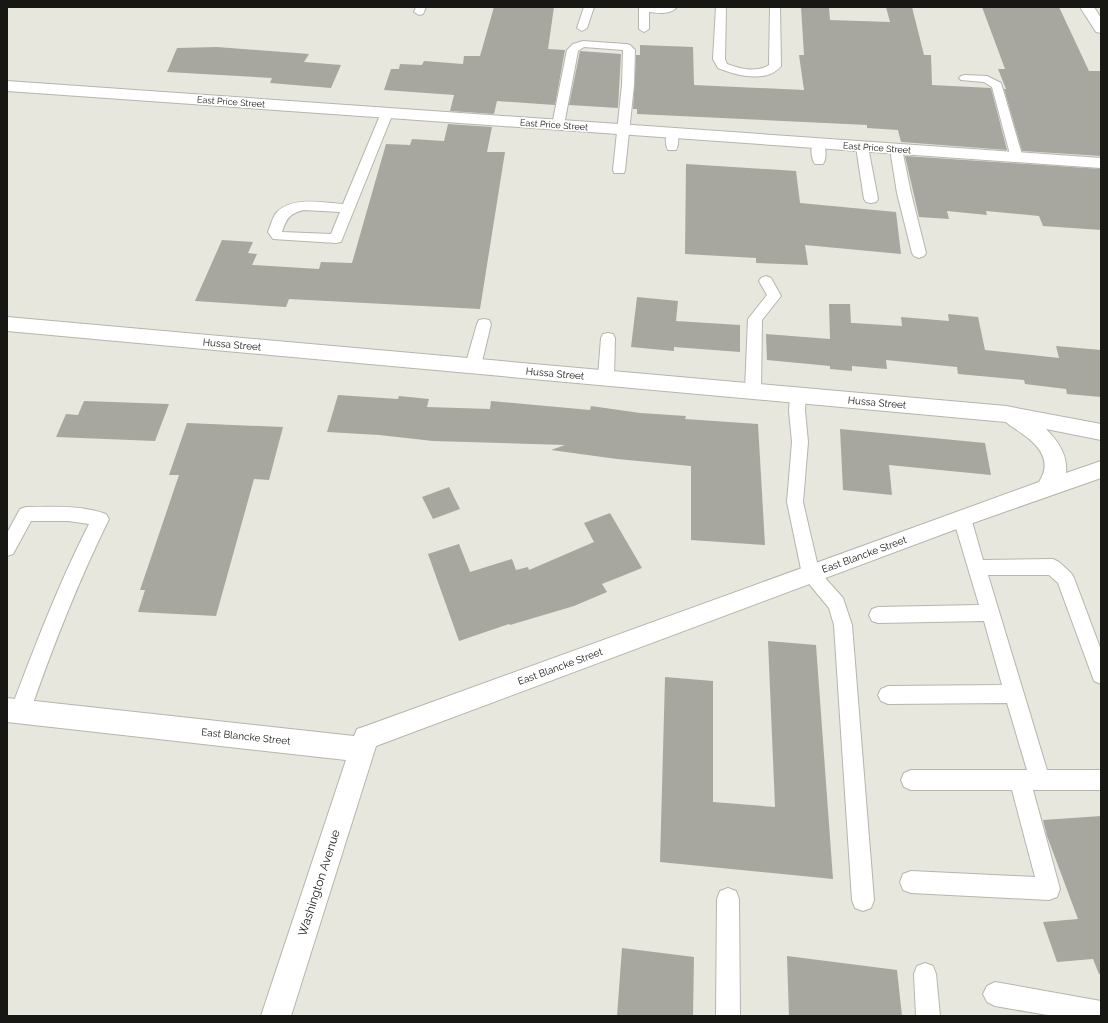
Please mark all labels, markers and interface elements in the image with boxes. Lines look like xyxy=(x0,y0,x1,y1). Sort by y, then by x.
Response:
street label: East Price Street xyxy=(197,95,265,109)
street label: East Price Street xyxy=(520,118,588,132)
street label: East Price Street xyxy=(843,141,911,155)
street label: Hussa Street xyxy=(202,336,262,353)
street label: Hussa Street xyxy=(525,365,585,382)
street label: Hussa Street xyxy=(847,394,907,411)
street label: East Blancke Street xyxy=(820,534,909,575)
street label: East Blancke Street xyxy=(516,646,605,687)
street label: East Blancke Street xyxy=(201,726,292,747)
street label: Washington Avenue xyxy=(295,828,343,938)

